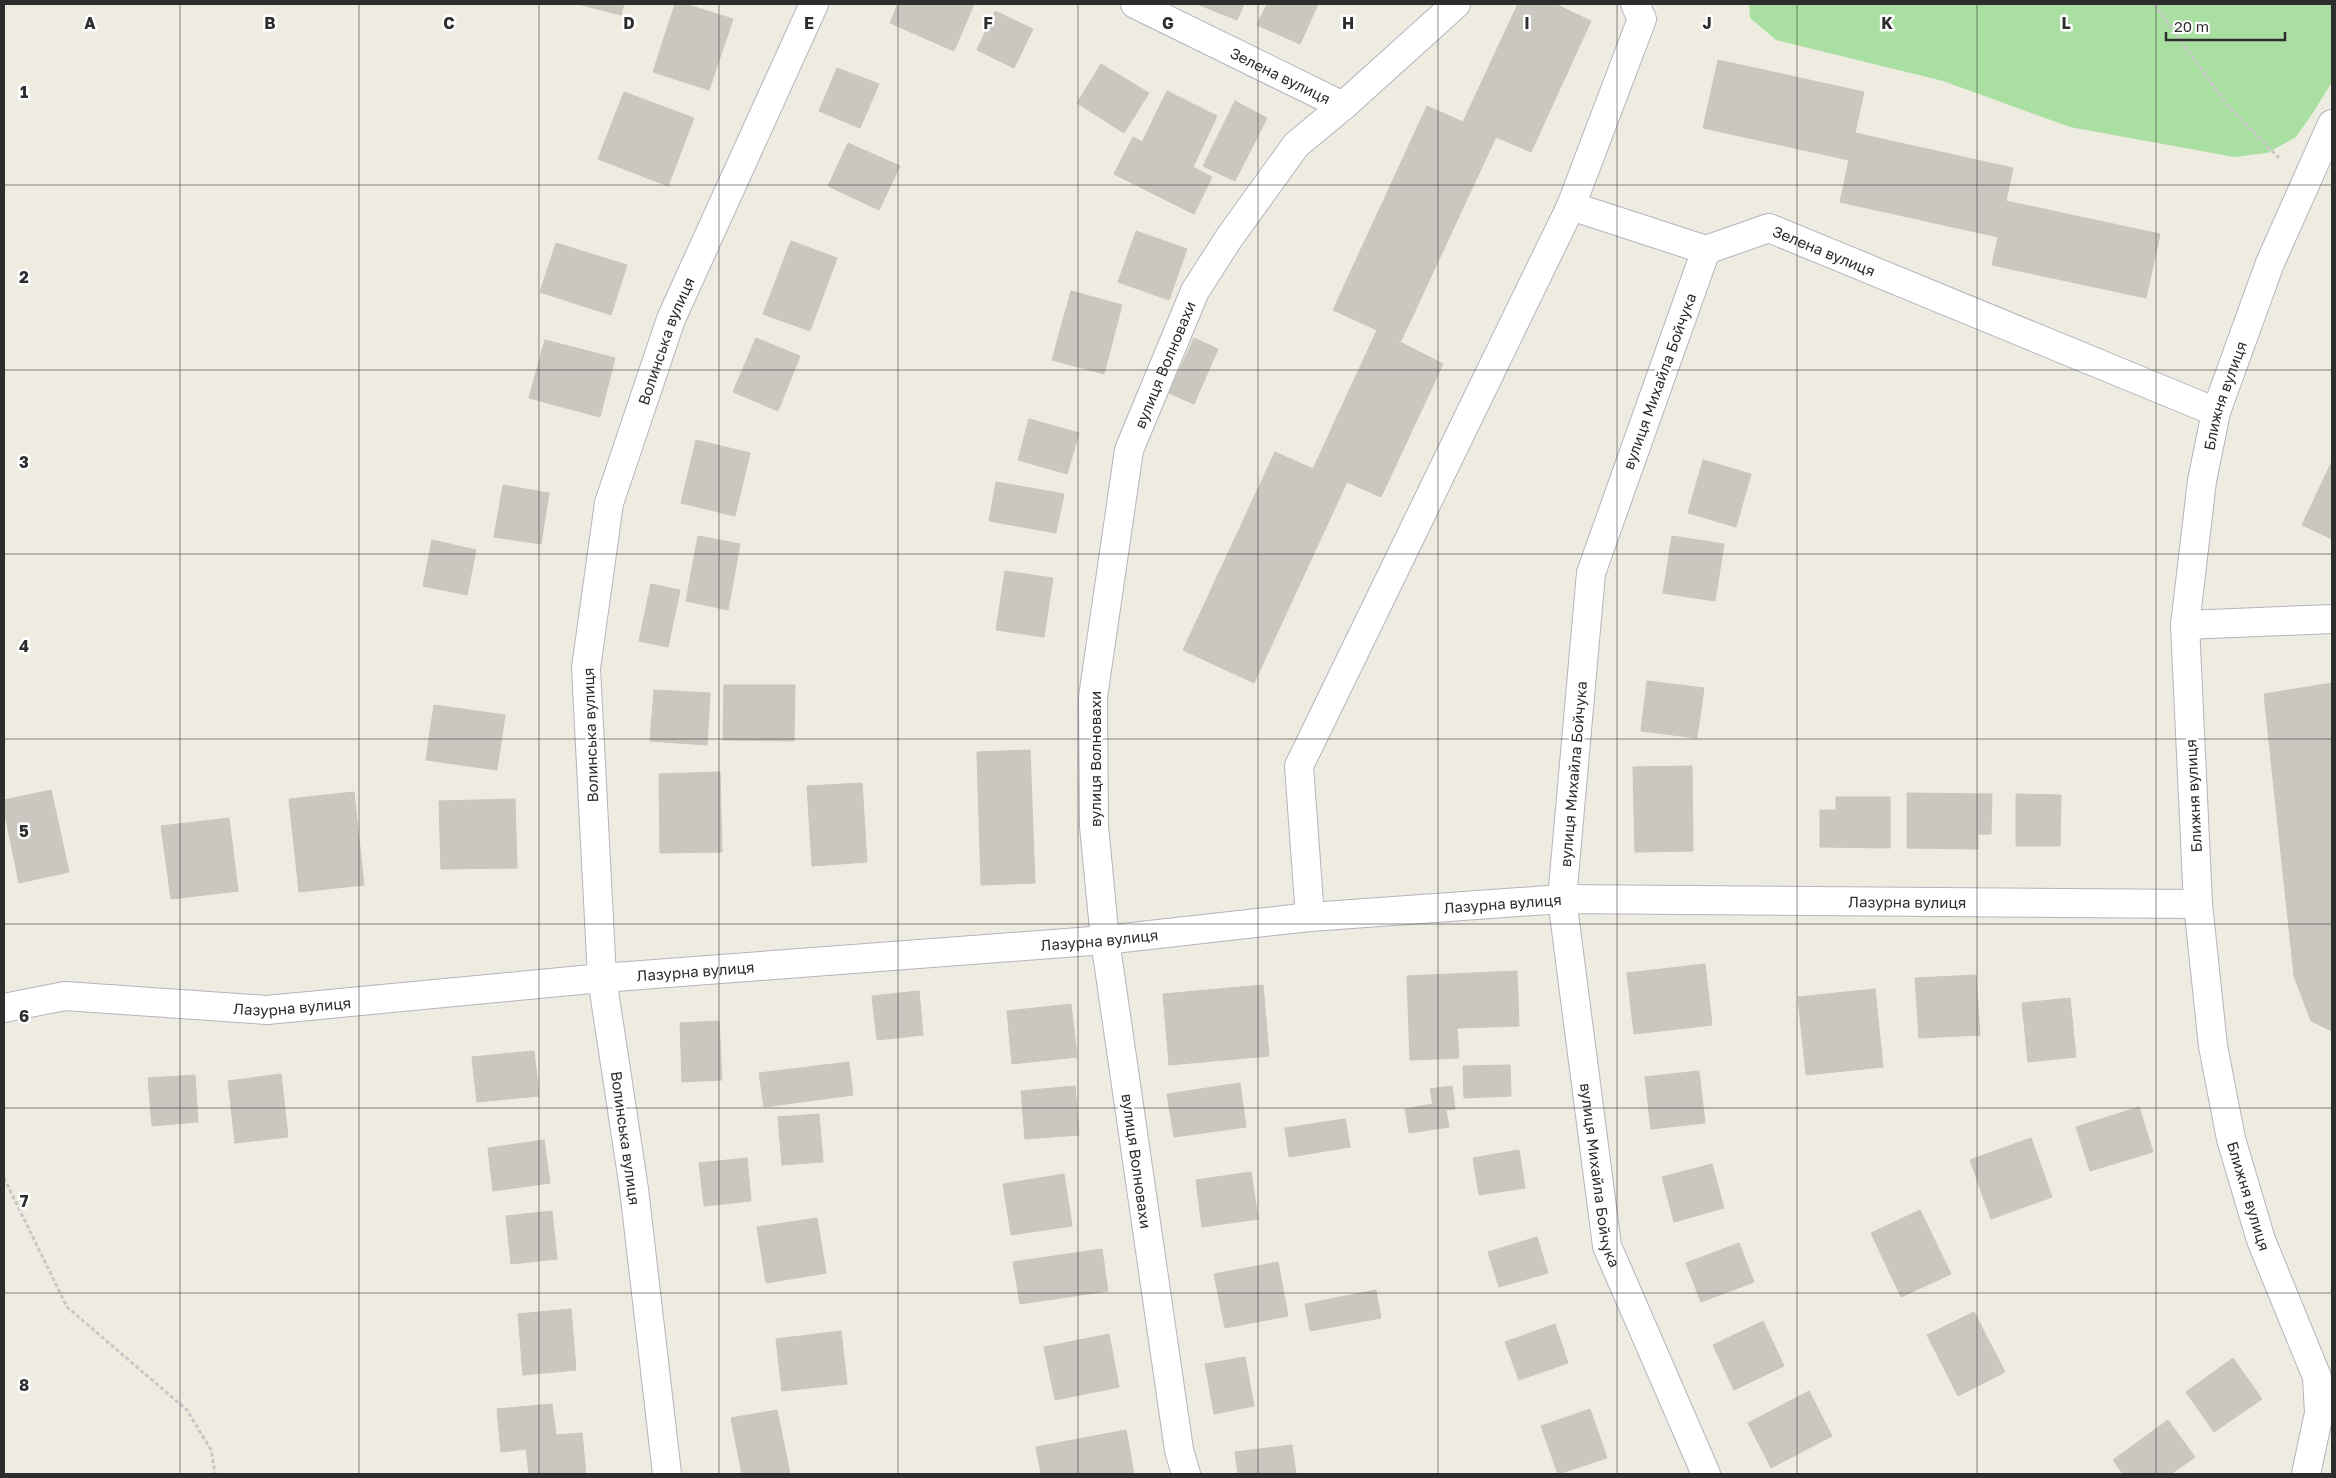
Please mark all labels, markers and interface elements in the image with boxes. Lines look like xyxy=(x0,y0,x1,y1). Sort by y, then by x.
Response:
scale bar xyxy=(2166,10,2285,42)
text: A xyxy=(84,13,96,33)
text: B xyxy=(264,13,276,33)
text: C xyxy=(443,13,455,33)
text: D xyxy=(623,13,635,33)
text: E xyxy=(804,13,814,33)
text: F xyxy=(983,13,993,33)
text: G xyxy=(1162,13,1174,33)
text: H xyxy=(1342,13,1354,33)
text: I xyxy=(1524,13,1530,33)
text: J xyxy=(1702,13,1712,33)
text: K xyxy=(1881,13,1893,33)
text: L xyxy=(2061,13,2071,33)
text: 20 m xyxy=(2174,17,2209,35)
street label: Зелена вулиця xyxy=(1227,43,1333,107)
text: 1 xyxy=(20,82,28,102)
street label: Зелена вулиця xyxy=(1770,222,1878,280)
text: 2 xyxy=(19,267,29,287)
street label: Волинська вулиця xyxy=(634,274,698,407)
street label: вулиця Михайла Бойчука xyxy=(1619,290,1699,472)
street label: вулиця Волновахи xyxy=(1130,298,1199,431)
street label: Ближня вулиця xyxy=(2199,339,2250,452)
text: 3 xyxy=(19,452,29,472)
text: 4 xyxy=(19,636,29,656)
street label: Волинська вулиця xyxy=(579,667,601,803)
street label: вулиця Михайла Бойчука xyxy=(1556,680,1590,868)
street label: вулиця Волновахи xyxy=(1086,691,1104,827)
street label: Ближня вулиця xyxy=(2181,739,2205,853)
text: 5 xyxy=(19,821,29,841)
street label: Лазурна вулиця xyxy=(1443,890,1562,916)
street label: Лазурна вулиця xyxy=(1848,892,1967,911)
street label: Лазурна вулиця xyxy=(1040,925,1159,954)
street label: Лазурна вулиця xyxy=(636,958,755,984)
street label: Лазурна вулиця xyxy=(233,993,352,1019)
text: 6 xyxy=(19,1006,29,1026)
street label: Волинська вулиця xyxy=(608,1070,644,1206)
street label: вулиця Михайла Бойчука xyxy=(1577,1082,1624,1270)
street label: вулиця Волновахи xyxy=(1119,1092,1155,1230)
street label: Ближня вулиця xyxy=(2224,1139,2274,1253)
text: 7 xyxy=(20,1191,29,1211)
text: 8 xyxy=(19,1375,29,1395)

